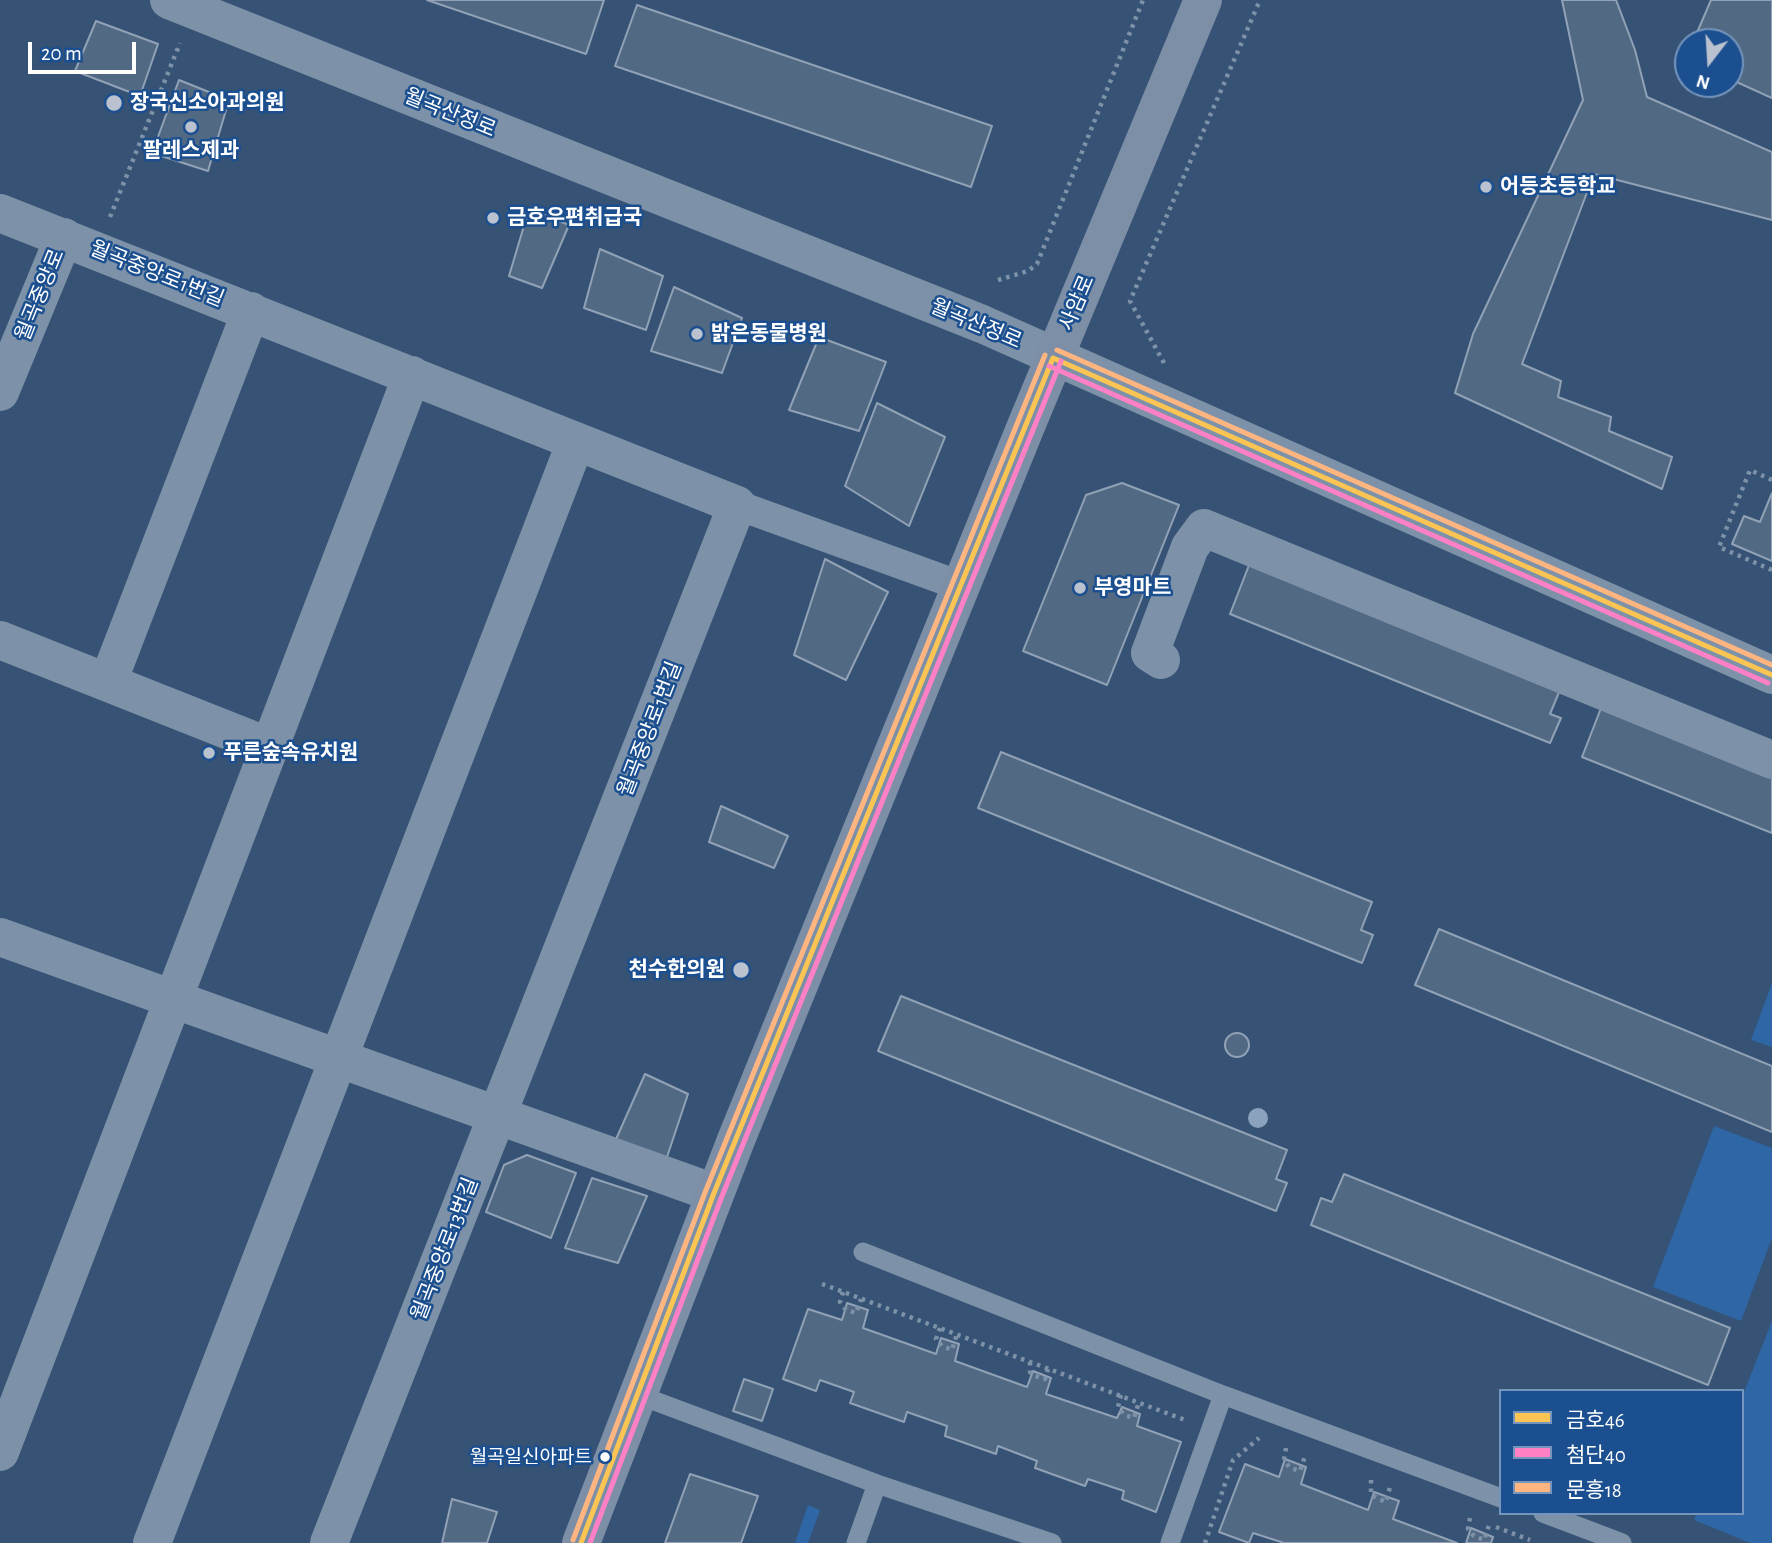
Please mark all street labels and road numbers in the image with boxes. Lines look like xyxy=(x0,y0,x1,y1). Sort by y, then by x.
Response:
street label: 월곡산정로 xyxy=(400,83,500,143)
street label: 월곡중앙로1번길 xyxy=(86,236,228,312)
street label: 월곡중앙로 xyxy=(10,245,70,345)
street label: 사암로 xyxy=(1054,271,1100,335)
street label: 월곡산정로 xyxy=(927,294,1025,354)
street label: 월곡중앙로1번길 xyxy=(613,658,687,800)
street label: 월곡중앙로13번길 xyxy=(406,1174,484,1324)

